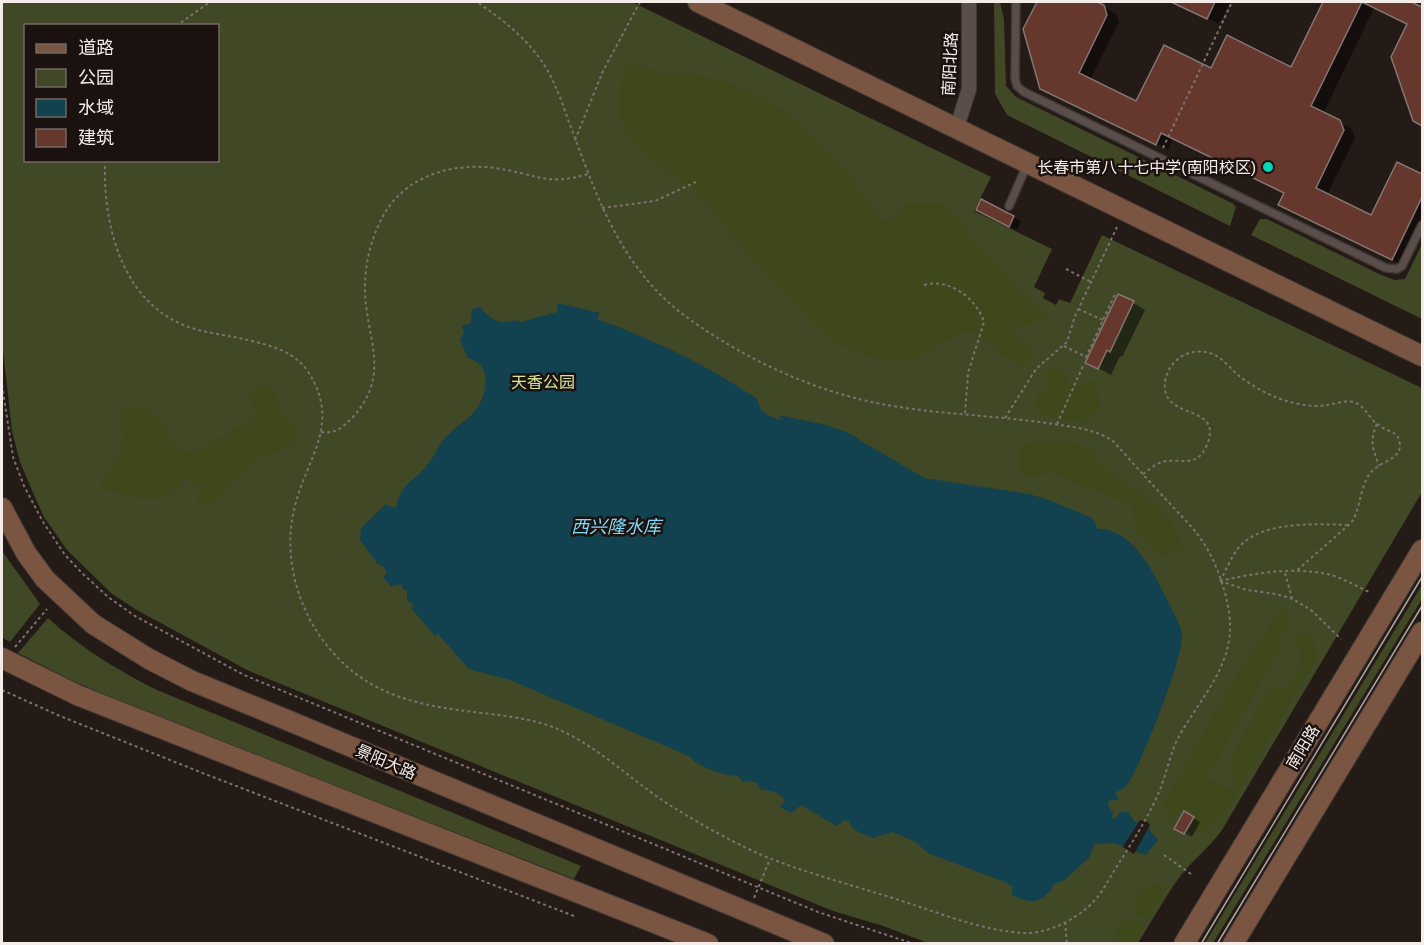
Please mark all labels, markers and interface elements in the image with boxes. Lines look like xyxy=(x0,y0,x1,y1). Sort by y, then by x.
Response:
legend xyxy=(24,24,219,162)
street label: 南阳北路 xyxy=(940,32,960,96)
text: 道路 xyxy=(78,38,114,58)
text: 公园 xyxy=(78,68,114,88)
text: 水域 xyxy=(78,98,114,118)
text: 建筑 xyxy=(78,128,114,148)
place label: 长春市第八十七中学(南阳校区) xyxy=(1037,159,1256,176)
marker: 长春市第八十七中学(南阳校区) xyxy=(1261,160,1275,174)
park label: 天香公园 xyxy=(511,374,575,391)
water label: 西兴隆水库 xyxy=(571,517,664,537)
street label: 南阳路 xyxy=(1283,722,1323,772)
street label: 景阳大路 xyxy=(353,742,419,782)

